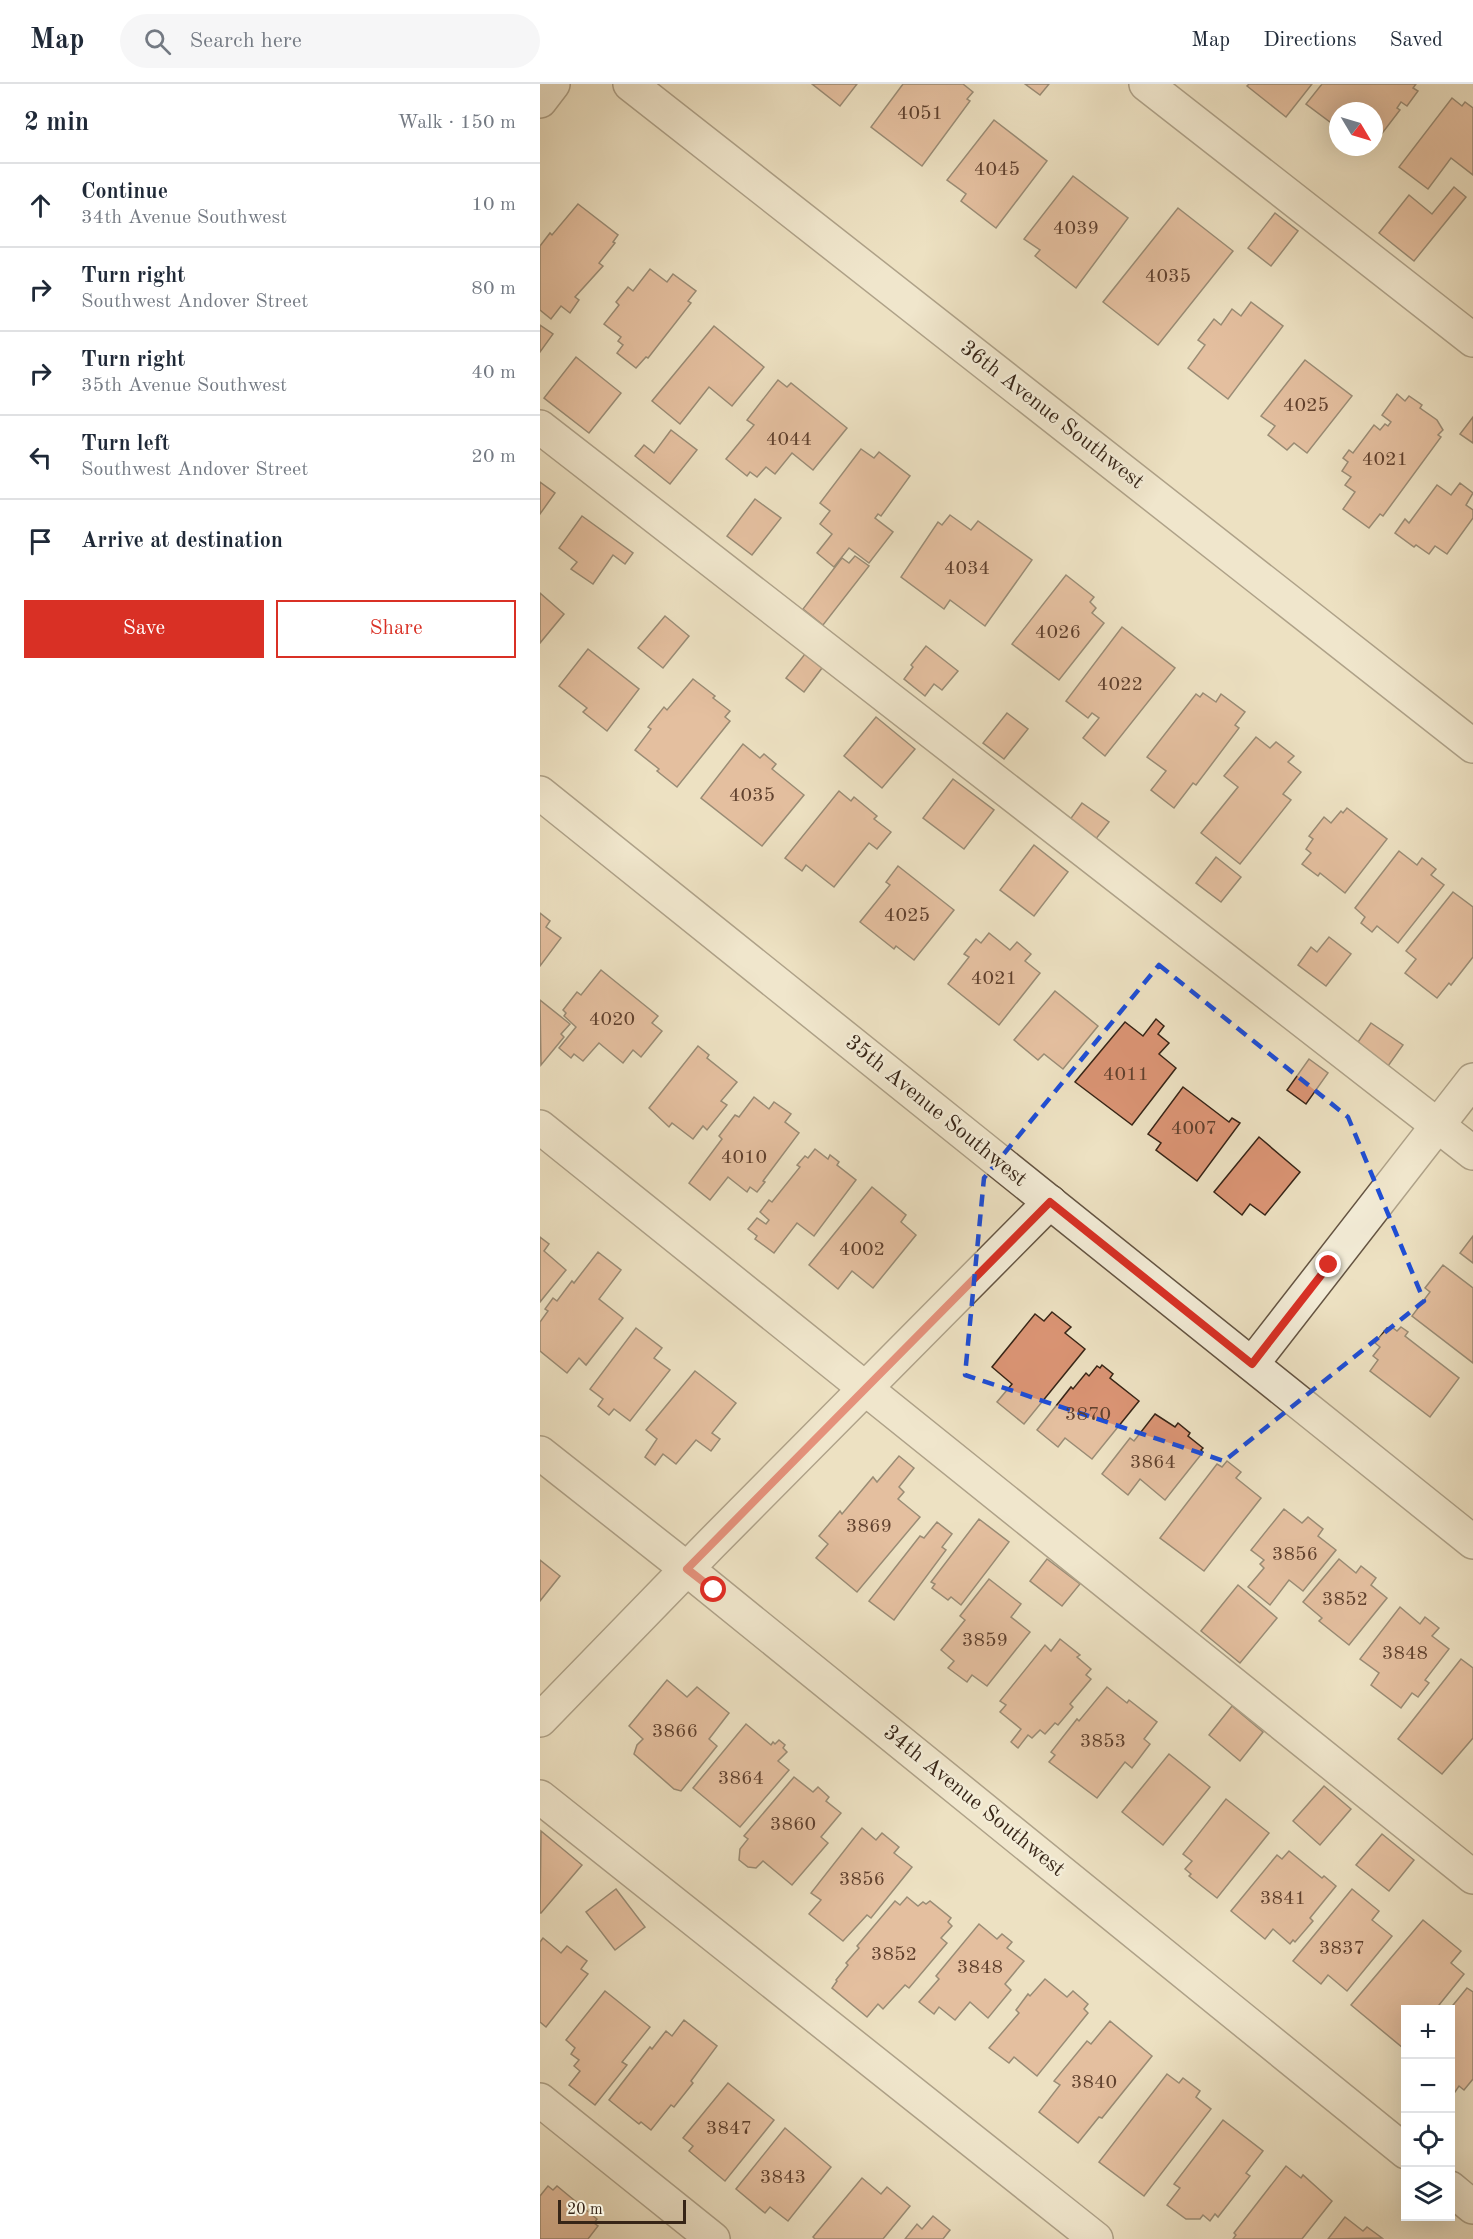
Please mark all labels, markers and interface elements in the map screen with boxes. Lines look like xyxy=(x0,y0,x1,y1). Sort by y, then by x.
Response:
search box xyxy=(120,14,540,68)
icon: search xyxy=(141,25,174,58)
text: Map xyxy=(30,27,84,55)
text: Search here xyxy=(189,30,302,52)
text: Map xyxy=(1191,30,1230,51)
text: Directions xyxy=(1263,30,1357,51)
text: Saved xyxy=(1390,30,1443,51)
north arrow xyxy=(1329,102,1383,156)
house number: 4051 xyxy=(897,104,943,124)
text: 2 min xyxy=(24,110,89,136)
text: Walk · 150 m xyxy=(397,113,516,133)
house number: 4045 xyxy=(974,160,1020,180)
text: Continue xyxy=(81,181,168,203)
icon: ahead xyxy=(24,189,57,222)
text: 10 m xyxy=(471,195,516,215)
text: 34th Avenue Southwest xyxy=(81,208,287,228)
house number: 4039 xyxy=(1053,219,1099,239)
text: Turn right xyxy=(81,265,185,287)
house number: 4035 xyxy=(1145,267,1191,287)
icon: right xyxy=(24,273,57,306)
text: 80 m xyxy=(471,279,516,299)
text: Southwest Andover Street xyxy=(81,292,308,312)
street label: 36th Avenue Southwest xyxy=(956,337,1148,493)
text: Turn right xyxy=(81,349,185,371)
icon: right xyxy=(24,357,57,390)
text: 40 m xyxy=(471,363,516,383)
text: 35th Avenue Southwest xyxy=(81,376,287,396)
house number: 4025 xyxy=(1283,396,1329,416)
house number: 4044 xyxy=(766,430,812,450)
text: Turn left xyxy=(81,433,170,455)
icon: left xyxy=(24,441,57,474)
text: 20 m xyxy=(471,447,516,467)
house number: 4021 xyxy=(1362,450,1408,470)
text: Southwest Andover Street xyxy=(81,460,308,480)
icon: arrive xyxy=(24,525,57,558)
text: Arrive at destination xyxy=(81,530,283,552)
house number: 4034 xyxy=(944,559,990,579)
button: Save xyxy=(24,600,264,658)
button: Share xyxy=(276,600,516,658)
house number: 4026 xyxy=(1035,623,1081,643)
house number: 4022 xyxy=(1097,675,1143,695)
house number: 4035 xyxy=(729,786,775,806)
house number: 4025 xyxy=(884,906,930,926)
house number: 4021 xyxy=(971,969,1017,989)
house number: 4020 xyxy=(589,1010,635,1030)
street label: 35th Avenue Southwest xyxy=(841,1031,1031,1191)
house number: 4011 xyxy=(1103,1065,1149,1085)
house number: 4007 xyxy=(1171,1119,1217,1139)
house number: 4010 xyxy=(721,1148,767,1168)
house number: 4002 xyxy=(839,1240,885,1260)
route end xyxy=(1315,1251,1341,1277)
house number: 3870 xyxy=(1065,1405,1111,1425)
house number: 3864 xyxy=(1130,1453,1176,1473)
house number: 3869 xyxy=(846,1517,892,1537)
house number: 3856 xyxy=(1272,1545,1318,1565)
route start xyxy=(700,1576,726,1602)
house number: 3852 xyxy=(1322,1590,1368,1610)
house number: 3859 xyxy=(962,1631,1008,1651)
house number: 3848 xyxy=(1382,1644,1428,1664)
street label: 34th Avenue Southwest xyxy=(879,1721,1069,1881)
house number: 3866 xyxy=(652,1722,698,1742)
house number: 3853 xyxy=(1080,1732,1126,1752)
house number: 3864 xyxy=(718,1769,764,1789)
house number: 3860 xyxy=(770,1815,816,1835)
house number: 3856 xyxy=(839,1870,885,1890)
house number: 3841 xyxy=(1260,1889,1306,1909)
house number: 3837 xyxy=(1319,1939,1365,1959)
house number: 3852 xyxy=(871,1945,917,1965)
house number: 3848 xyxy=(957,1958,1003,1978)
map controls xyxy=(1401,2005,1455,2221)
button: + xyxy=(1401,2005,1455,2059)
button: − xyxy=(1401,2059,1455,2113)
house number: 3840 xyxy=(1071,2073,1117,2093)
button: locate xyxy=(1401,2113,1455,2167)
house number: 3847 xyxy=(706,2119,752,2139)
button: layers xyxy=(1401,2167,1455,2221)
house number: 3843 xyxy=(760,2168,806,2188)
scale bar xyxy=(558,2197,686,2224)
text: 20 m xyxy=(567,2202,603,2218)

